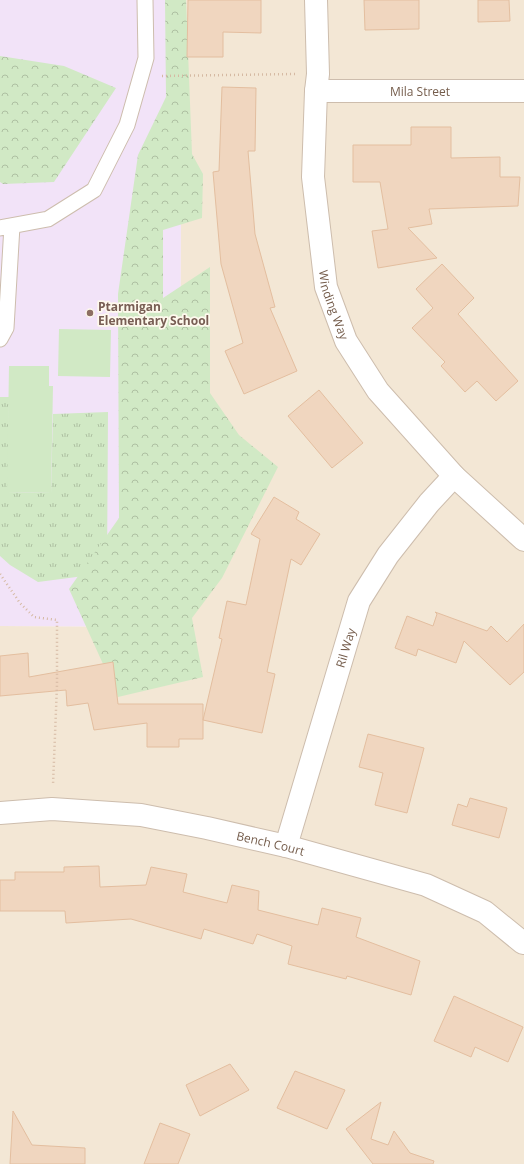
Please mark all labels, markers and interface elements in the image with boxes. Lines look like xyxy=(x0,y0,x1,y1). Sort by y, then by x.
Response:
street label: Mila Street xyxy=(390,83,450,100)
street label: Winding Way xyxy=(316,269,354,343)
place label: Ptarmigan Elementary School xyxy=(98,298,209,329)
marker: Ptarmigan Elementary School xyxy=(85,308,95,318)
street label: Ril Way xyxy=(331,625,359,669)
street label: Bench Court xyxy=(235,827,307,859)

